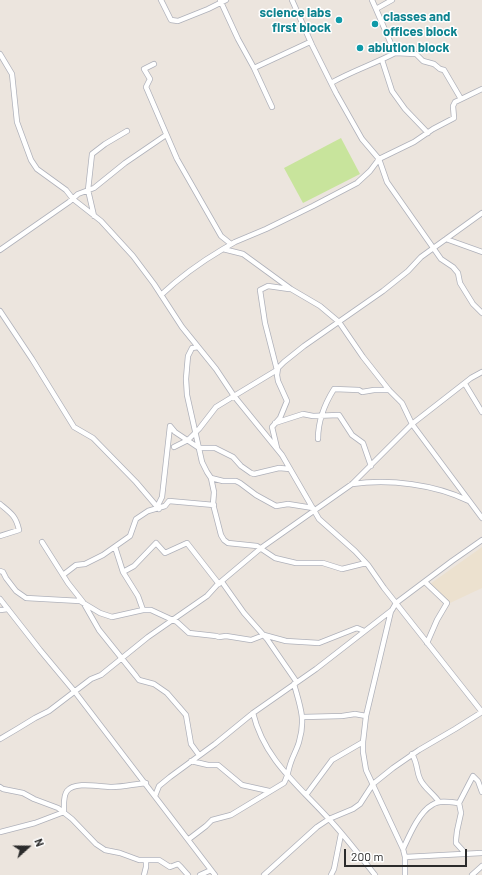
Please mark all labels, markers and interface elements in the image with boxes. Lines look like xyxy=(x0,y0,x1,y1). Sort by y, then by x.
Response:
place label: science labs first block xyxy=(259,5,331,36)
place label: classes and offices block xyxy=(383,9,457,40)
marker: science labs first block xyxy=(334,15,344,25)
marker: classes and offices block xyxy=(370,19,380,29)
place label: ablution block xyxy=(368,40,449,56)
marker: ablution block xyxy=(355,43,365,53)
north arrow xyxy=(8,827,48,867)
text: N xyxy=(32,837,47,848)
scale bar xyxy=(346,841,469,867)
text: 200 m xyxy=(351,849,383,863)

